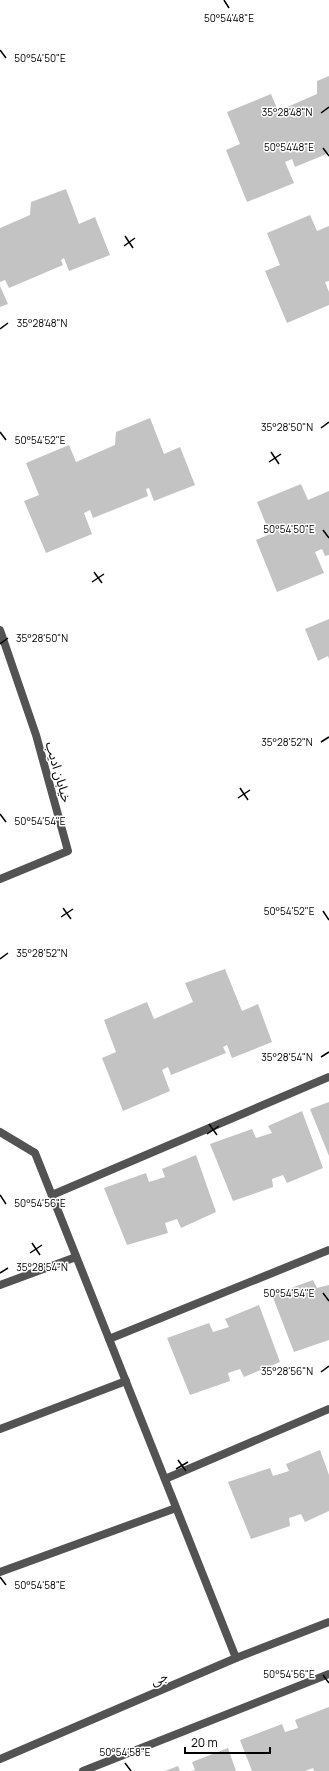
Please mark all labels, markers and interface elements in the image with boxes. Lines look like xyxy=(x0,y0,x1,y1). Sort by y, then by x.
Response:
text: 50°54'48"E xyxy=(204,11,254,25)
text: 50°54'50"E xyxy=(14,51,66,65)
text: 35°28'48"N xyxy=(262,105,313,119)
text: 50°54'48"E xyxy=(264,140,314,154)
text: 35°28'48"N xyxy=(17,316,68,330)
text: 35°28'50"N xyxy=(261,420,313,434)
text: 50°54'52"E xyxy=(15,433,66,447)
text: 50°54'50"E xyxy=(263,522,315,536)
text: 35°28'50"N xyxy=(16,631,68,645)
text: 35°28'52"N xyxy=(261,735,313,749)
street label: خیابان ادیب xyxy=(42,739,76,805)
text: 50°54'54"E xyxy=(15,814,66,828)
text: 50°54'52"E xyxy=(264,904,315,918)
text: 35°28'52"N xyxy=(16,946,68,960)
text: 35°28'54"N xyxy=(261,1050,313,1064)
text: 50°54'56"E xyxy=(14,1196,66,1210)
text: 35°28'54"N xyxy=(16,1260,68,1274)
text: 50°54'54"E xyxy=(264,1286,315,1300)
text: 35°28'56"N xyxy=(261,1364,313,1378)
text: 50°54'58"E xyxy=(14,1578,66,1592)
street label: جی xyxy=(148,1666,171,1690)
text: 50°54'56"E xyxy=(263,1667,315,1681)
scale bar xyxy=(185,1729,270,1755)
text: 20 m xyxy=(191,1734,218,1751)
text: 50°54'58"E xyxy=(99,1745,151,1759)

